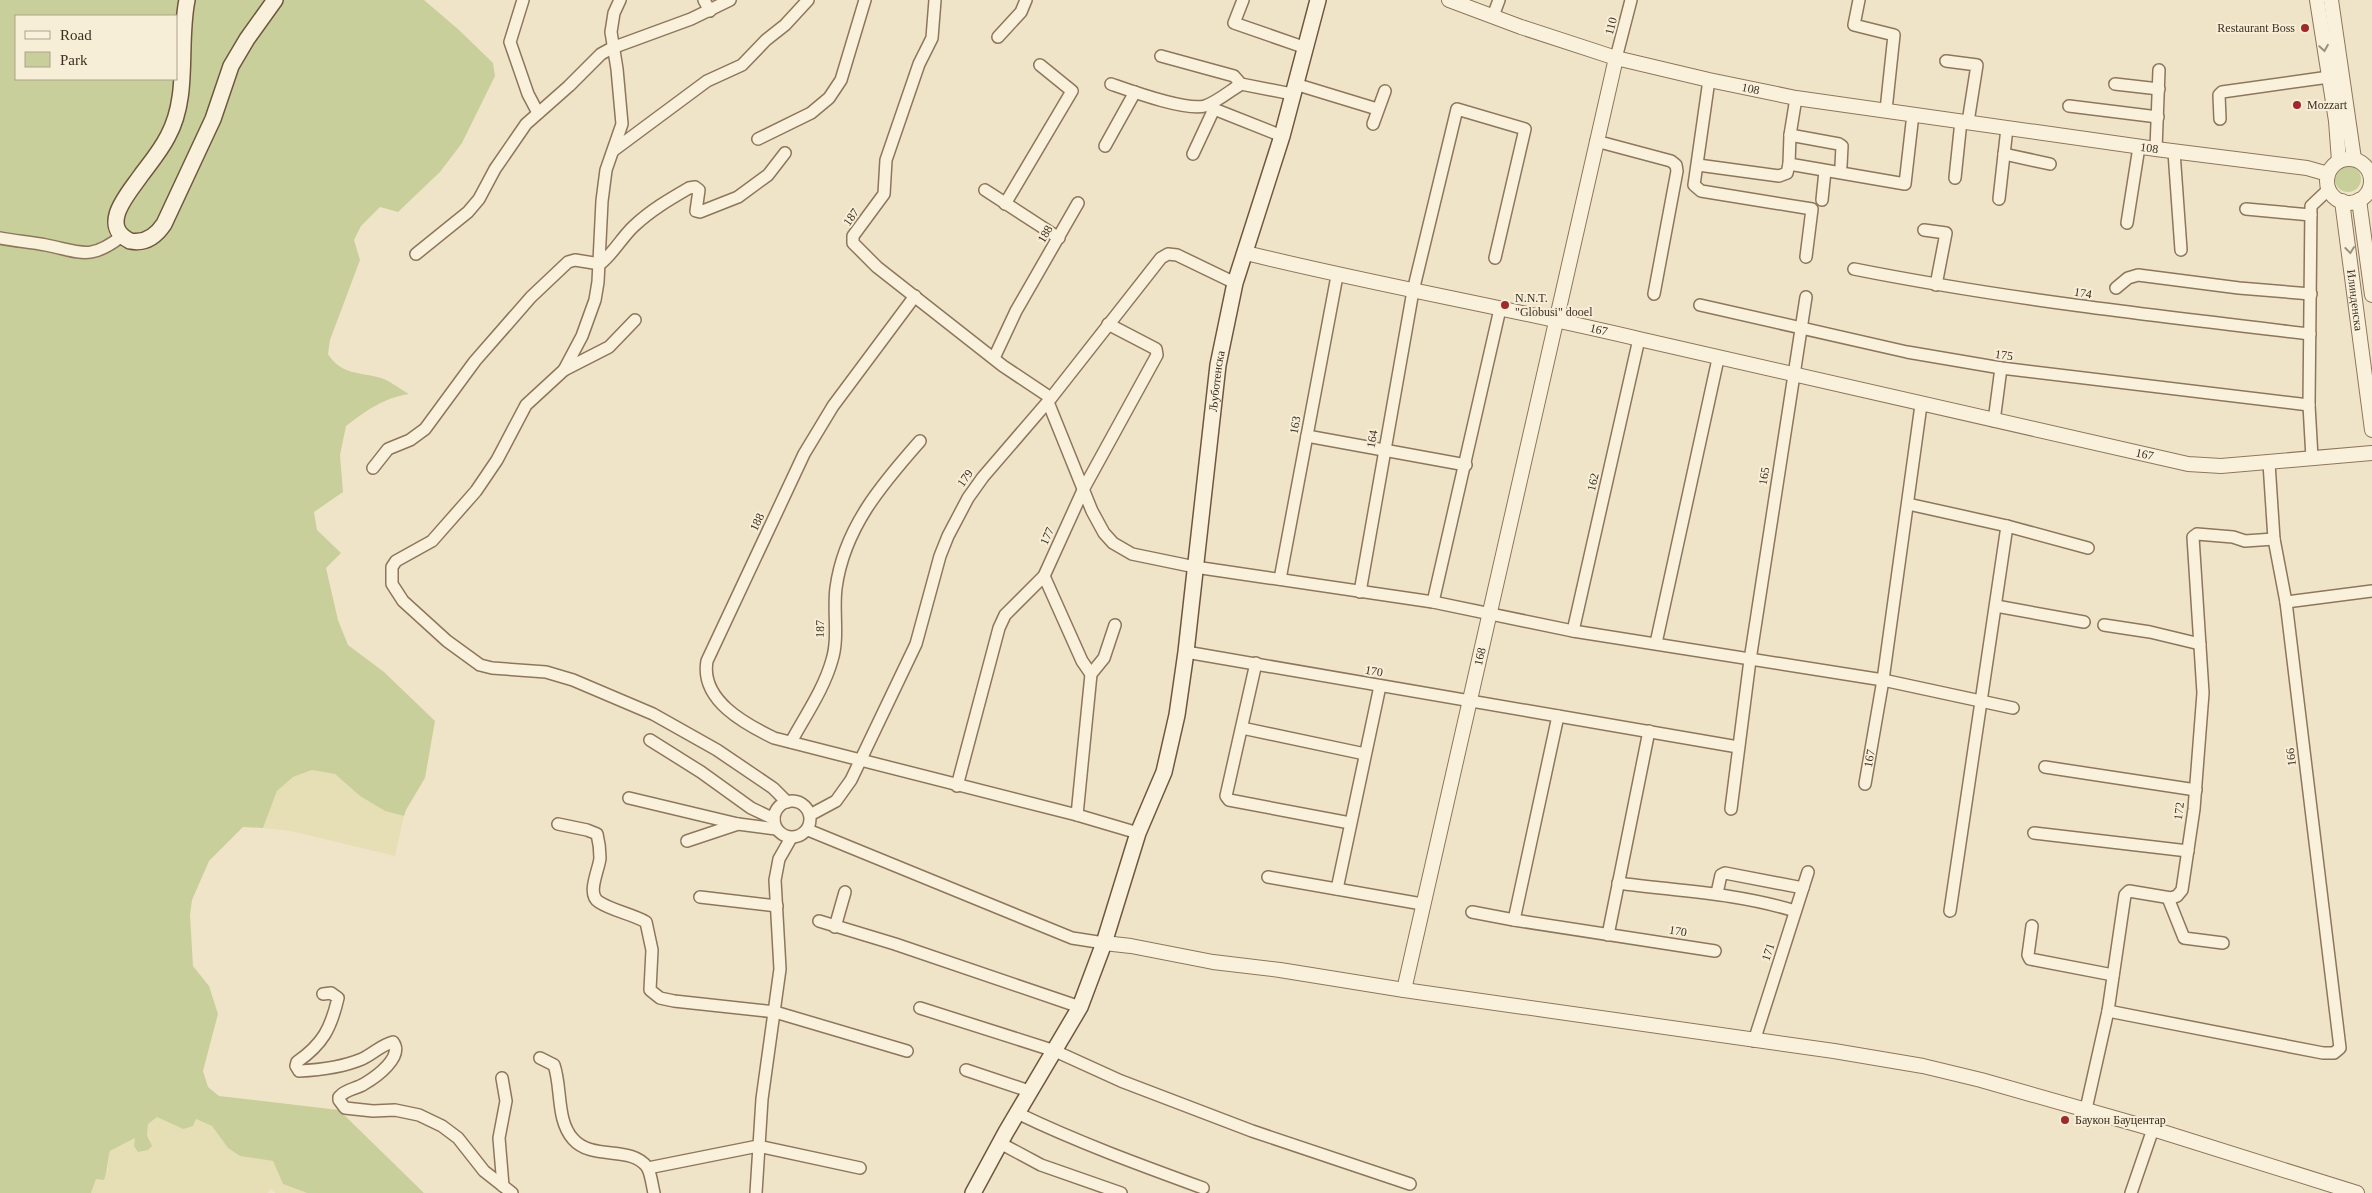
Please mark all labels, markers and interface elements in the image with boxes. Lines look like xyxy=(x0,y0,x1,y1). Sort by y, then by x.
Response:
legend xyxy=(15,15,178,80)
street label: 110 xyxy=(1602,16,1620,36)
place label: Restaurant Boss xyxy=(2217,21,2295,35)
marker: Restaurant Boss xyxy=(2299,22,2311,34)
text: Road xyxy=(60,27,92,43)
one-way arrow xyxy=(2319,44,2329,53)
text: Park xyxy=(60,52,88,68)
street label: 108 xyxy=(1740,80,1761,97)
place label: Mozzart xyxy=(2307,98,2348,112)
marker: Mozzart xyxy=(2291,99,2303,111)
street label: 108 xyxy=(2139,140,2159,156)
street label: 187 xyxy=(840,206,862,228)
street label: 188 xyxy=(1034,223,1056,245)
one-way arrow xyxy=(2344,246,2355,254)
street label: Илинденска xyxy=(2344,269,2366,332)
street label: 174 xyxy=(2073,285,2093,301)
place label: N.N.T. "Globusi" dooel xyxy=(1515,291,1593,319)
marker: N.N.T. "Globusi" dooel xyxy=(1499,299,1511,311)
street label: 167 xyxy=(1588,321,1609,338)
street label: 175 xyxy=(1994,347,2014,363)
street label: Љуботенска xyxy=(1206,349,1228,413)
street label: 163 xyxy=(1287,415,1303,435)
street label: 164 xyxy=(1364,429,1380,449)
street label: 167 xyxy=(2134,446,2155,463)
street label: 165 xyxy=(1756,466,1772,486)
street label: 179 xyxy=(954,467,976,489)
street label: 162 xyxy=(1584,472,1602,492)
street label: 188 xyxy=(747,511,767,533)
street label: 177 xyxy=(1037,525,1057,547)
street label: 187 xyxy=(813,620,827,638)
street label: 168 xyxy=(1471,646,1489,667)
street label: 170 xyxy=(1364,663,1384,679)
street label: 166 xyxy=(2283,747,2299,767)
street label: 167 xyxy=(1861,748,1878,768)
street label: 172 xyxy=(2171,801,2187,821)
street label: 170 xyxy=(1668,923,1688,939)
street label: 171 xyxy=(1759,941,1777,963)
place label: Баукон Бауцентар xyxy=(2075,1113,2166,1127)
marker: Баукон Бауцентар xyxy=(2059,1114,2071,1126)

